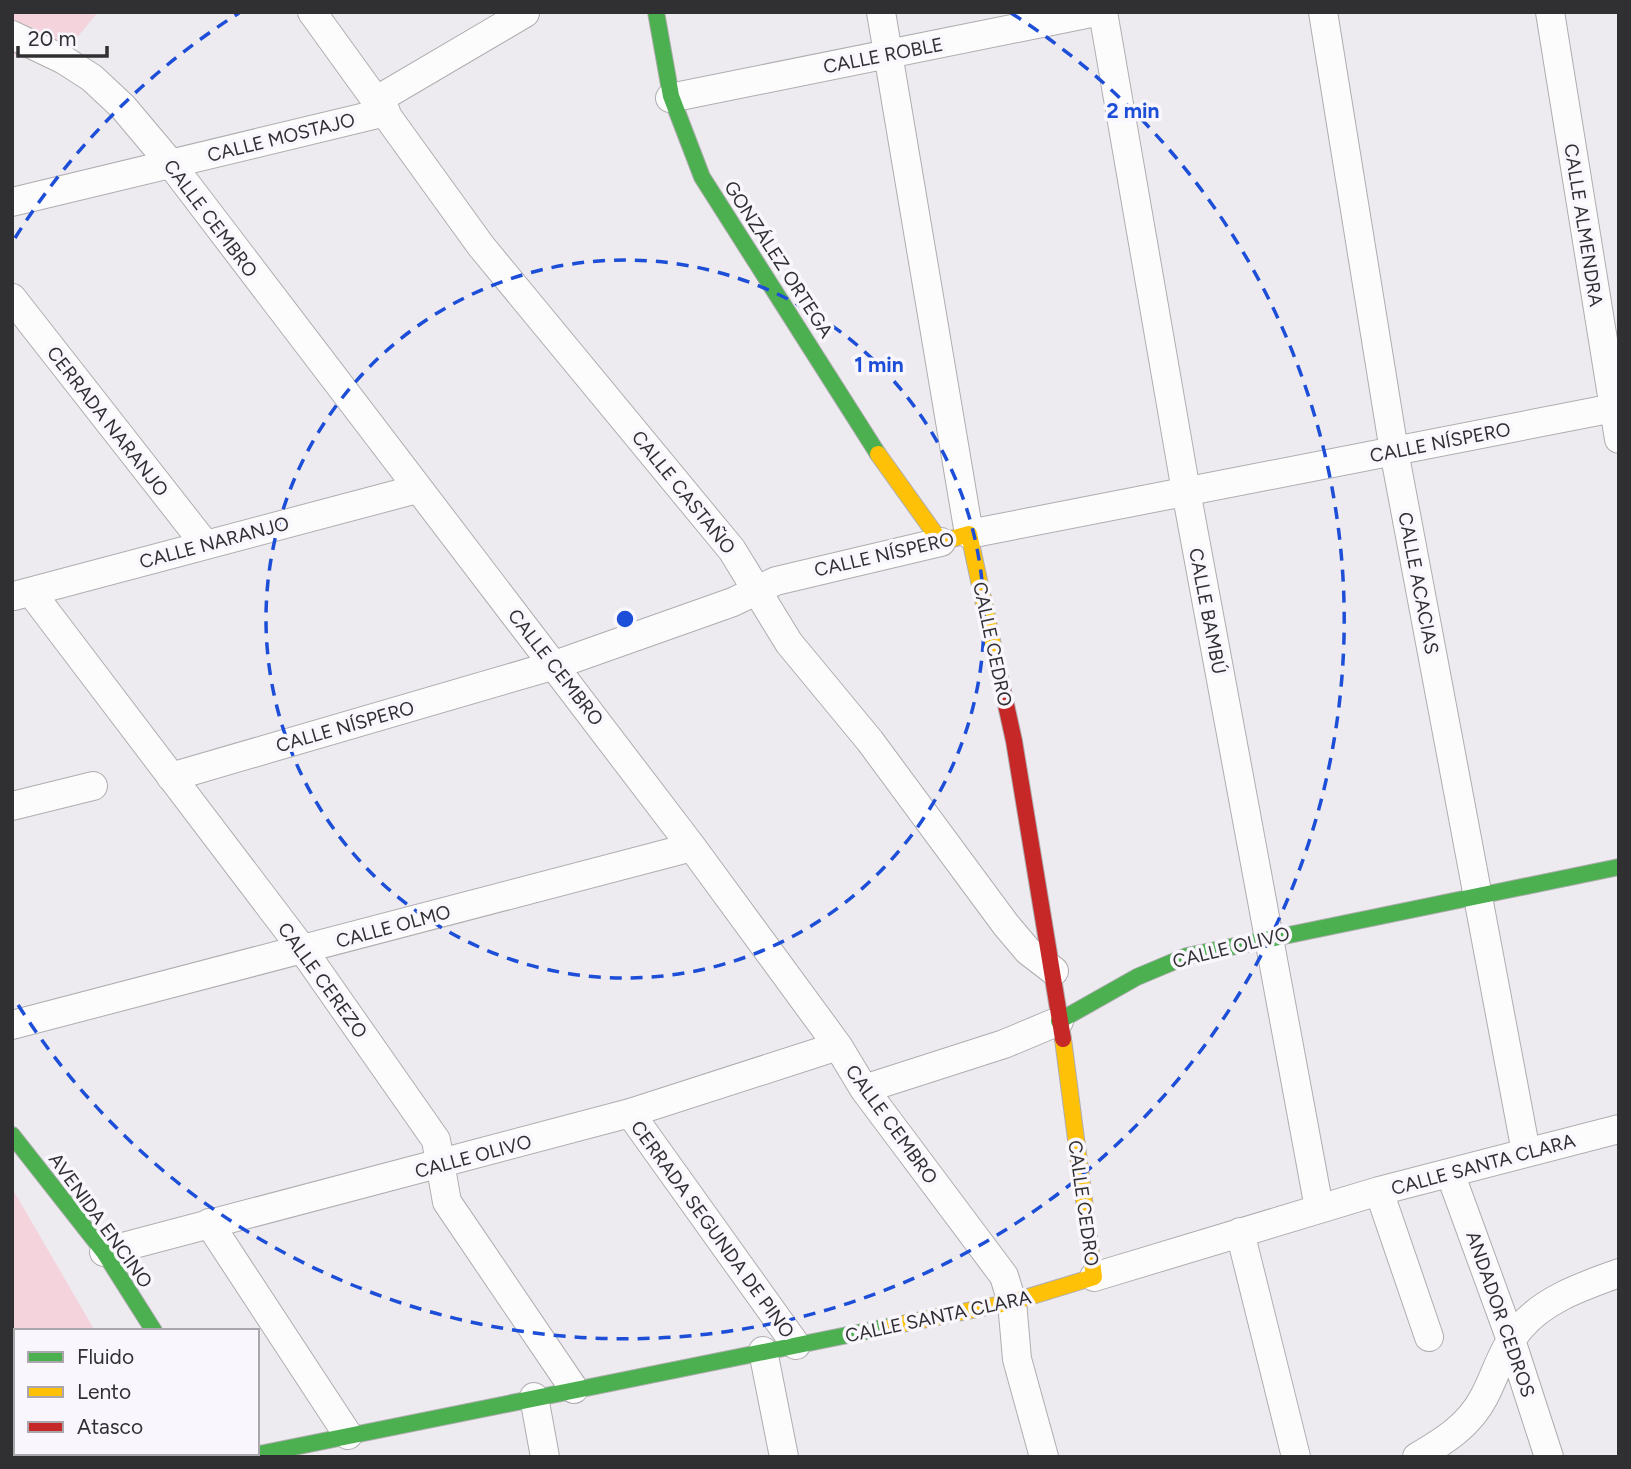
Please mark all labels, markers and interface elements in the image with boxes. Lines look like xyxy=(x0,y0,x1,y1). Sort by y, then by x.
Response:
scale bar xyxy=(18,14,107,58)
text: 20 m xyxy=(28,26,76,51)
street label: CALLE ROBLE xyxy=(821,33,945,78)
text: 2 min xyxy=(1107,98,1159,123)
street label: CALLE MOSTAJO xyxy=(205,108,357,167)
street label: CALLE ALMENDRA xyxy=(1559,142,1608,308)
street label: CALLE CEMBRO xyxy=(159,155,262,282)
street label: GONZÁLEZ ORTEGA xyxy=(719,177,838,342)
street label: CERRADA NARANJO xyxy=(42,342,173,501)
text: 1 min xyxy=(854,352,904,377)
street label: CALLE NÍSPERO xyxy=(1368,418,1512,467)
street label: CALLE CASTAÑO xyxy=(627,426,740,559)
street label: CALLE ACACIAS xyxy=(1393,510,1444,656)
street label: CALLE NARANJO xyxy=(137,511,291,574)
street label: CALLE NÍSPERO xyxy=(812,527,956,582)
street label: CALLE BAMBÚ xyxy=(1184,546,1231,676)
street label: CALLE CEDRO xyxy=(968,580,1017,709)
street label: CALLE CEMBRO xyxy=(503,604,608,730)
centre of rings xyxy=(613,607,637,631)
street label: CALLE NÍSPERO xyxy=(273,696,417,757)
street label: CALLE OLMO xyxy=(333,900,453,953)
street label: CALLE CEREZO xyxy=(273,918,372,1043)
street label: CALLE OLIVO xyxy=(1170,922,1292,973)
street label: CALLE CEMBRO xyxy=(841,1060,942,1188)
street label: CERRADA SEGUNDA DE PINO xyxy=(626,1116,799,1342)
street label: CALLE SANTA CLARA xyxy=(1389,1129,1578,1200)
street label: CALLE OLIVO xyxy=(412,1130,534,1183)
street label: CALLE CEDRO xyxy=(1063,1139,1104,1268)
street label: AVENIDA ENCINO xyxy=(44,1148,157,1292)
street label: ANDADOR CEDROS xyxy=(1461,1228,1540,1400)
street label: CALLE SANTA CLARA xyxy=(843,1286,1033,1347)
legend xyxy=(14,1329,259,1455)
text: Fluido xyxy=(77,1344,134,1369)
text: Lento xyxy=(77,1379,131,1404)
text: Atasco xyxy=(77,1414,143,1439)

